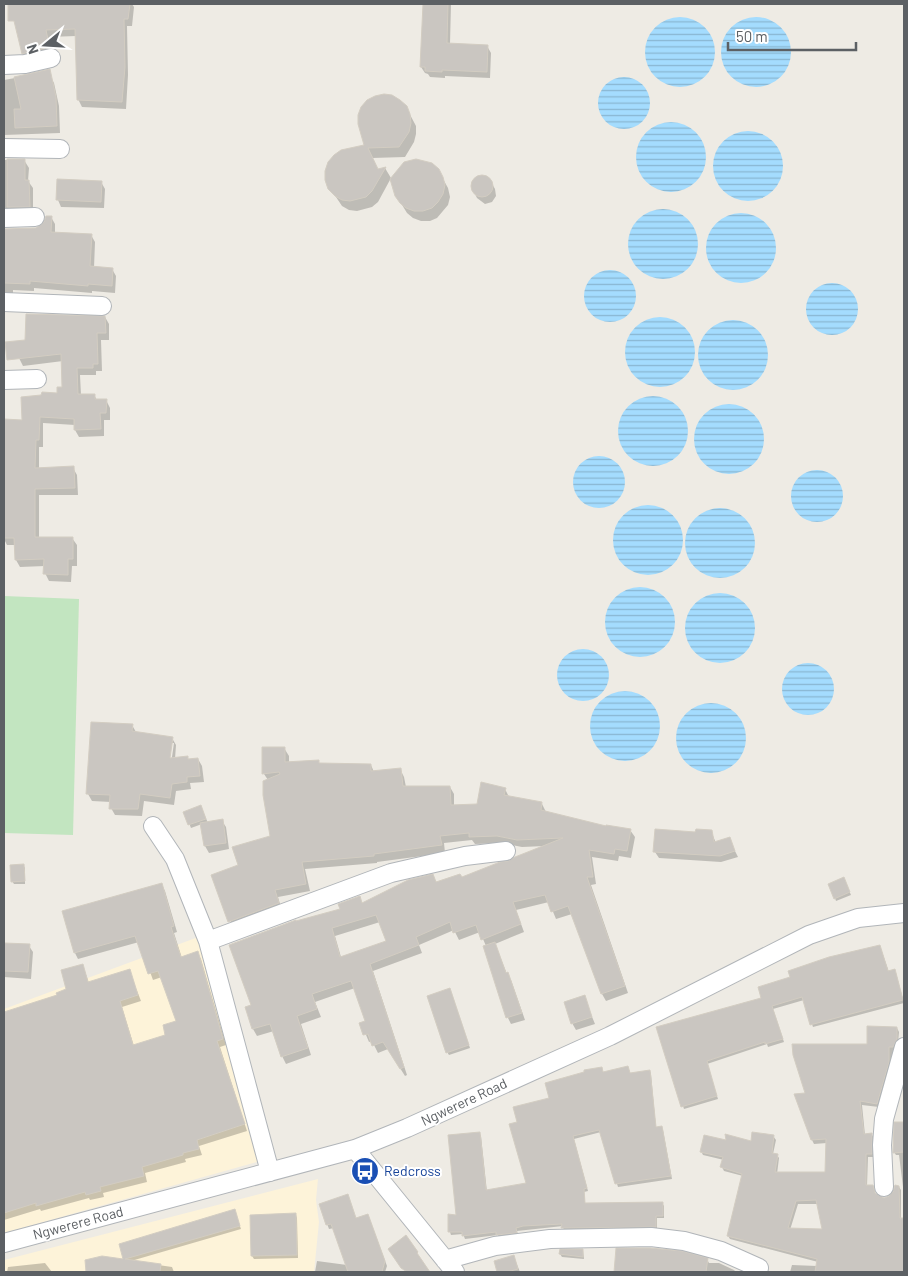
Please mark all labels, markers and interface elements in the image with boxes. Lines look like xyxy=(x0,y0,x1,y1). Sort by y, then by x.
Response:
north arrow xyxy=(20,20,70,70)
scale bar xyxy=(728,20,856,52)
text: 50 m xyxy=(736,27,768,45)
text: N xyxy=(23,42,42,56)
street label: Ngwerere Road xyxy=(418,1074,510,1129)
bus stop icon: Redcross xyxy=(350,1156,380,1186)
place label: Redcross xyxy=(384,1162,441,1179)
street label: Ngwerere Road xyxy=(31,1202,125,1243)

